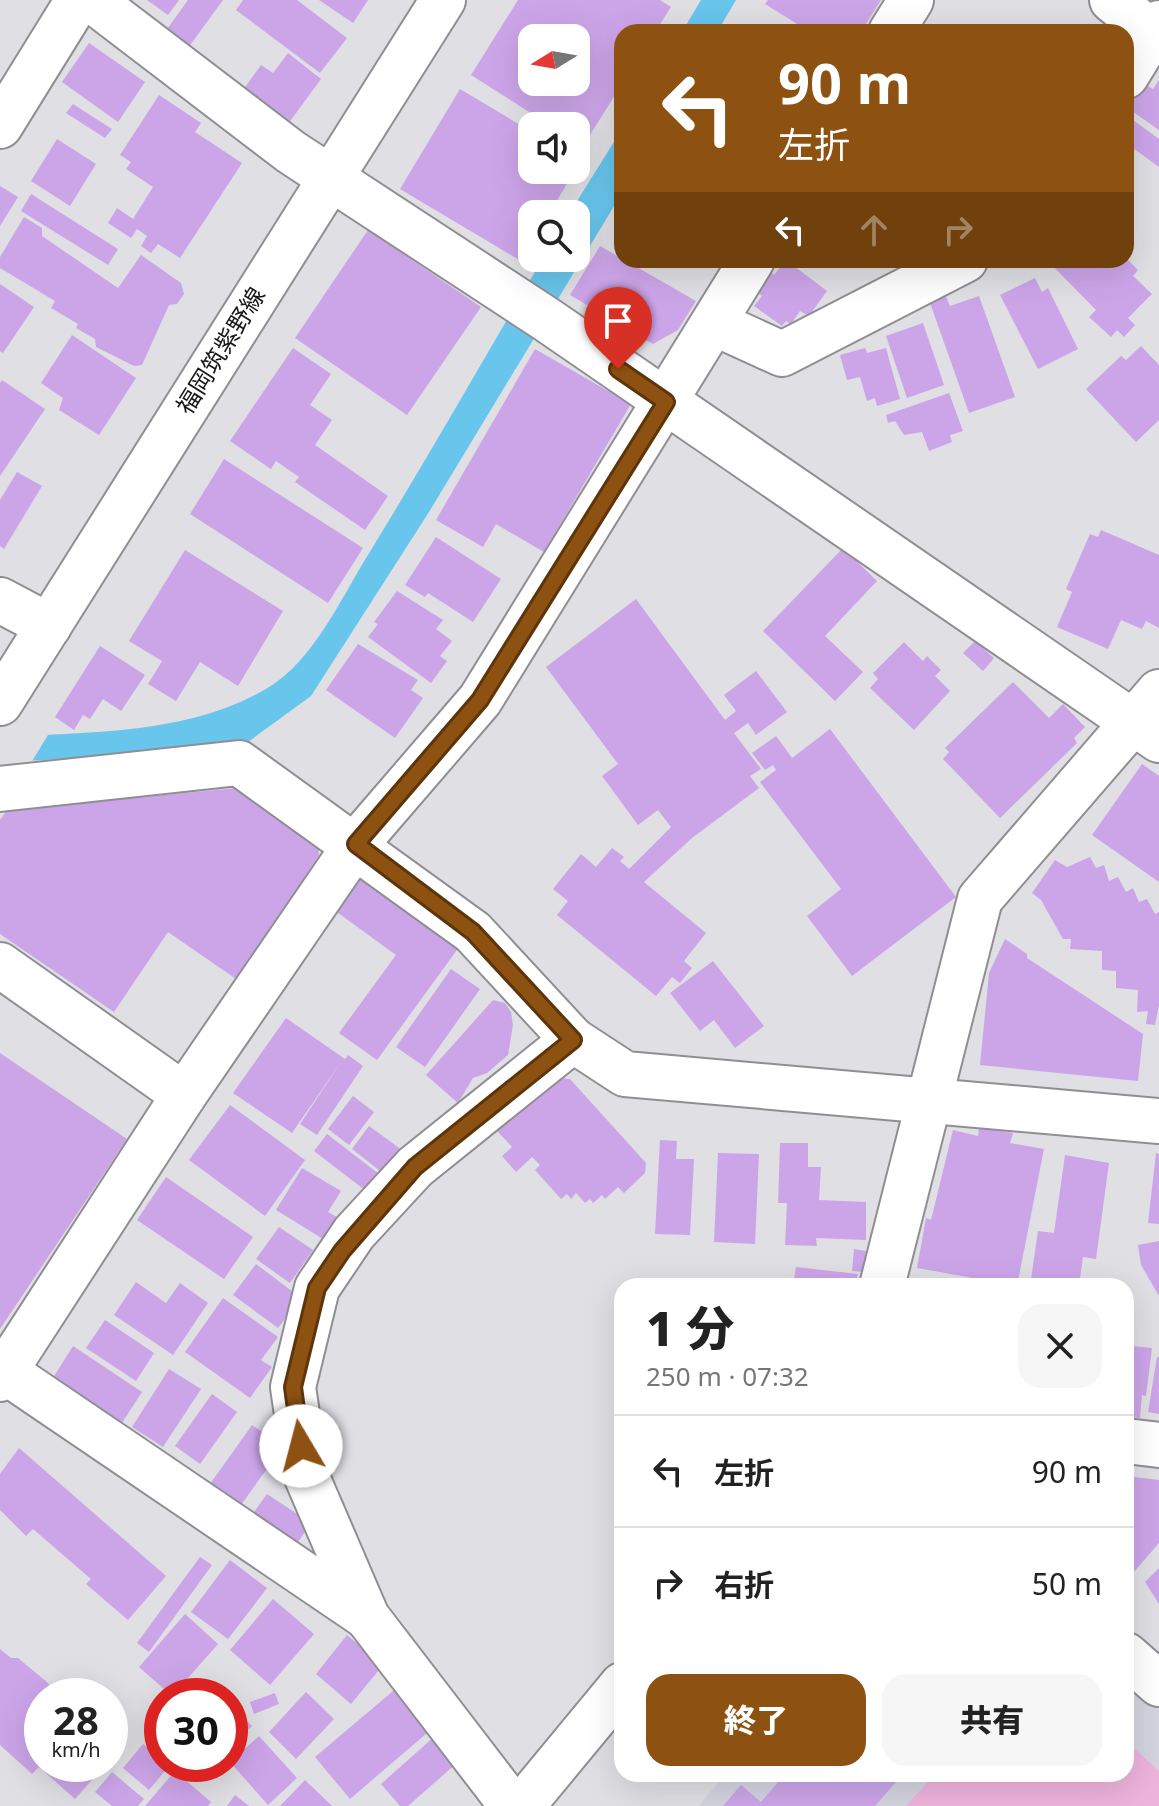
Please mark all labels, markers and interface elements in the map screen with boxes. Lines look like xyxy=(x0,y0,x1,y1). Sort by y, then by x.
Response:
north arrow xyxy=(518,24,590,96)
map controls xyxy=(518,24,590,272)
text: 90 m xyxy=(778,44,911,120)
icon: left xyxy=(646,56,750,160)
button: sound xyxy=(518,112,590,184)
text: 左折 xyxy=(778,120,850,169)
button: search xyxy=(518,200,590,272)
icon: left xyxy=(768,208,812,252)
icon: ahead xyxy=(852,208,896,252)
icon: right xyxy=(936,208,980,252)
street label: 福岡筑紫野線 xyxy=(168,280,272,420)
pin xyxy=(584,287,652,369)
icon: arrive xyxy=(596,299,640,343)
text: 1 分 xyxy=(646,1295,734,1360)
button: close xyxy=(1018,1304,1102,1388)
text: 250 m · 07:32 xyxy=(646,1358,809,1394)
position arrow xyxy=(259,1404,343,1488)
icon: left xyxy=(646,1449,690,1493)
text: 90 m xyxy=(1032,1451,1102,1492)
text: 左折 xyxy=(714,1452,774,1493)
icon: right xyxy=(646,1561,690,1605)
text: 50 m xyxy=(1032,1563,1102,1604)
text: 右折 xyxy=(714,1564,774,1605)
button: 終了 xyxy=(646,1674,866,1766)
button: 共有 xyxy=(882,1674,1102,1766)
speed limit sign: 30 xyxy=(144,1678,248,1782)
text: 28 xyxy=(53,1692,99,1747)
text: km/h xyxy=(51,1736,101,1763)

